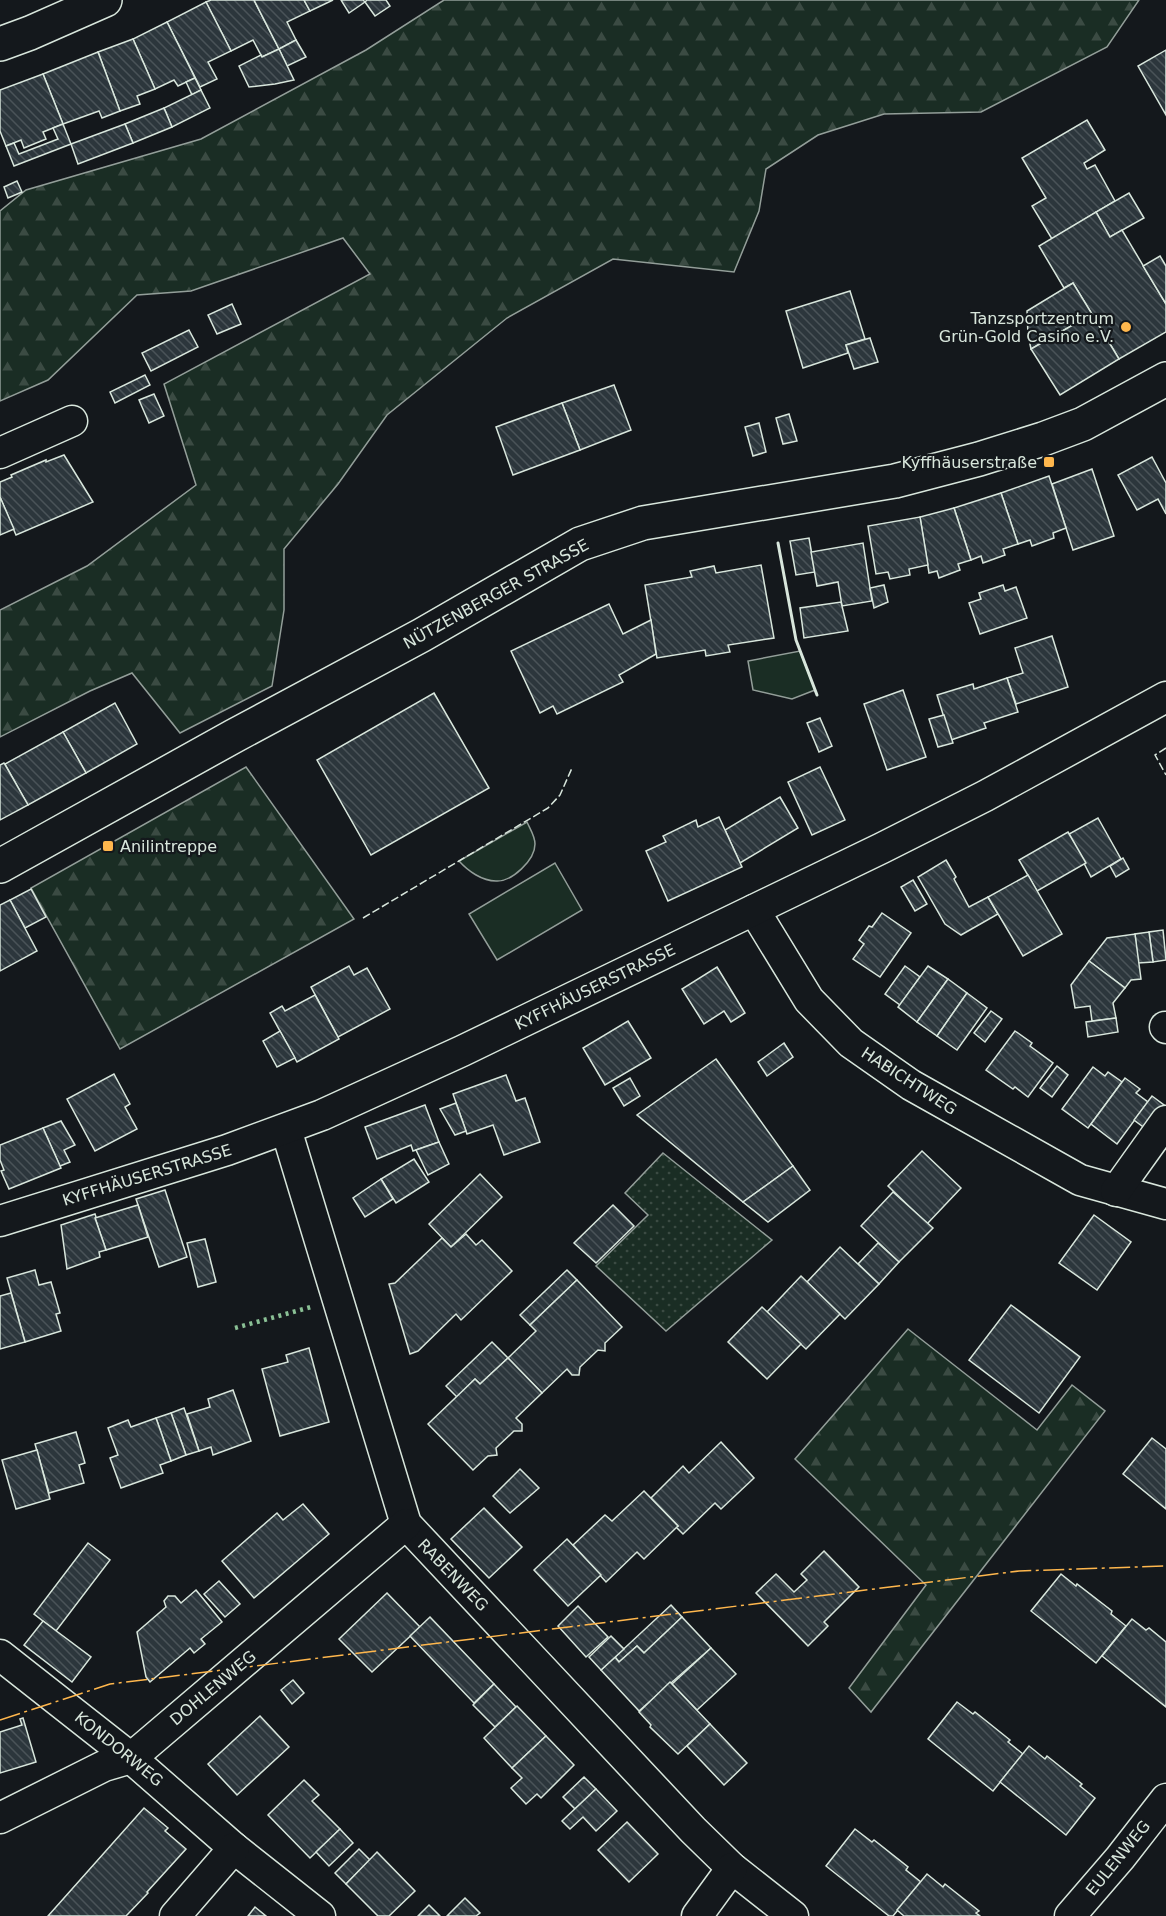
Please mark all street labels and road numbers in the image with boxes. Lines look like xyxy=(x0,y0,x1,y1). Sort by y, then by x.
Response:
street label: NÜTZENBERGER STRASSE xyxy=(400,535,592,653)
street label: KYFFHÄUSERSTRASSE xyxy=(512,940,678,1034)
street label: HABICHTWEG xyxy=(858,1043,960,1119)
street label: KYFFHÄUSERSTRASSE xyxy=(60,1140,234,1210)
street label: RABENWEG xyxy=(414,1535,492,1615)
street label: DOHLENWEG xyxy=(166,1647,260,1729)
street label: KONDORWEG xyxy=(71,1708,167,1790)
street label: EULENWEG xyxy=(1082,1817,1154,1899)

